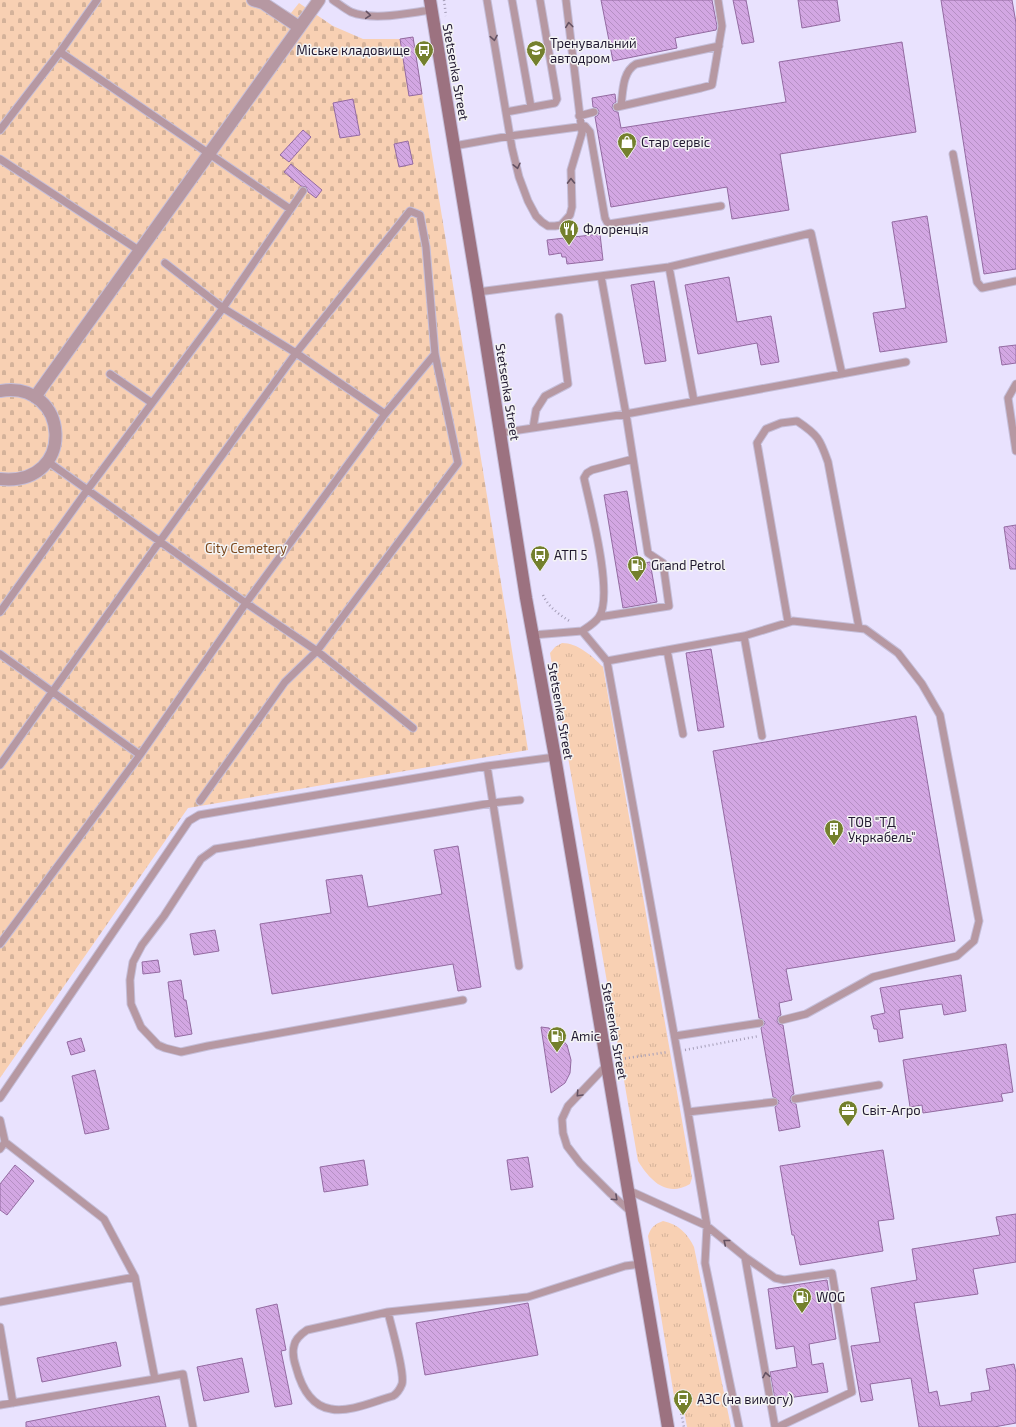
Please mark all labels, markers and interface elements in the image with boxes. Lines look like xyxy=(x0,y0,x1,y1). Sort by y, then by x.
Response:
one-way arrow xyxy=(365,10,371,19)
street label: Stetsenka Street xyxy=(440,22,472,122)
one-way arrow xyxy=(564,22,573,28)
one-way arrow xyxy=(489,35,497,42)
place label: Тренувальний автодром xyxy=(550,35,637,66)
bus stop icon: Міське кладовище xyxy=(413,39,435,67)
school or university icon: Тренувальний автодром xyxy=(525,39,547,67)
place label: Міське кладовище xyxy=(296,42,410,58)
shop icon: Стар сервіс xyxy=(616,131,638,159)
place label: Стар сервіс xyxy=(641,134,710,150)
one-way arrow xyxy=(512,163,520,170)
one-way arrow xyxy=(567,178,575,184)
restaurant icon: Флоренція xyxy=(558,218,580,246)
place label: Флоренція xyxy=(583,221,649,237)
street label: Stetsenka Street xyxy=(492,342,524,442)
park label: City Cemetery xyxy=(205,540,287,556)
bus stop icon: АТП 5 xyxy=(529,544,551,572)
place label: АТП 5 xyxy=(554,547,587,563)
fuel station icon: Grand Petrol xyxy=(626,554,648,582)
place label: Grand Petrol xyxy=(651,557,725,573)
street label: Stetsenka Street xyxy=(545,661,577,761)
place label: ТОВ "ТД Укркабель" xyxy=(848,814,916,845)
building icon: ТОВ "ТД Укркабель" xyxy=(823,818,845,846)
street label: Stetsenka Street xyxy=(599,981,631,1081)
fuel station icon: Amic xyxy=(546,1025,568,1053)
place label: Amic xyxy=(571,1028,600,1044)
one-way arrow xyxy=(576,1089,584,1097)
office icon: Світ-Агро xyxy=(837,1099,859,1127)
place label: Світ-Агро xyxy=(862,1102,921,1118)
one-way arrow xyxy=(611,1193,618,1200)
one-way arrow xyxy=(724,1239,731,1246)
fuel station icon: WOG xyxy=(791,1286,813,1314)
place label: WOG xyxy=(816,1289,845,1305)
one-way arrow xyxy=(762,1372,770,1378)
bus stop icon: АЗС (на вимогу) xyxy=(672,1388,694,1416)
place label: АЗС (на вимогу) xyxy=(697,1391,793,1407)

